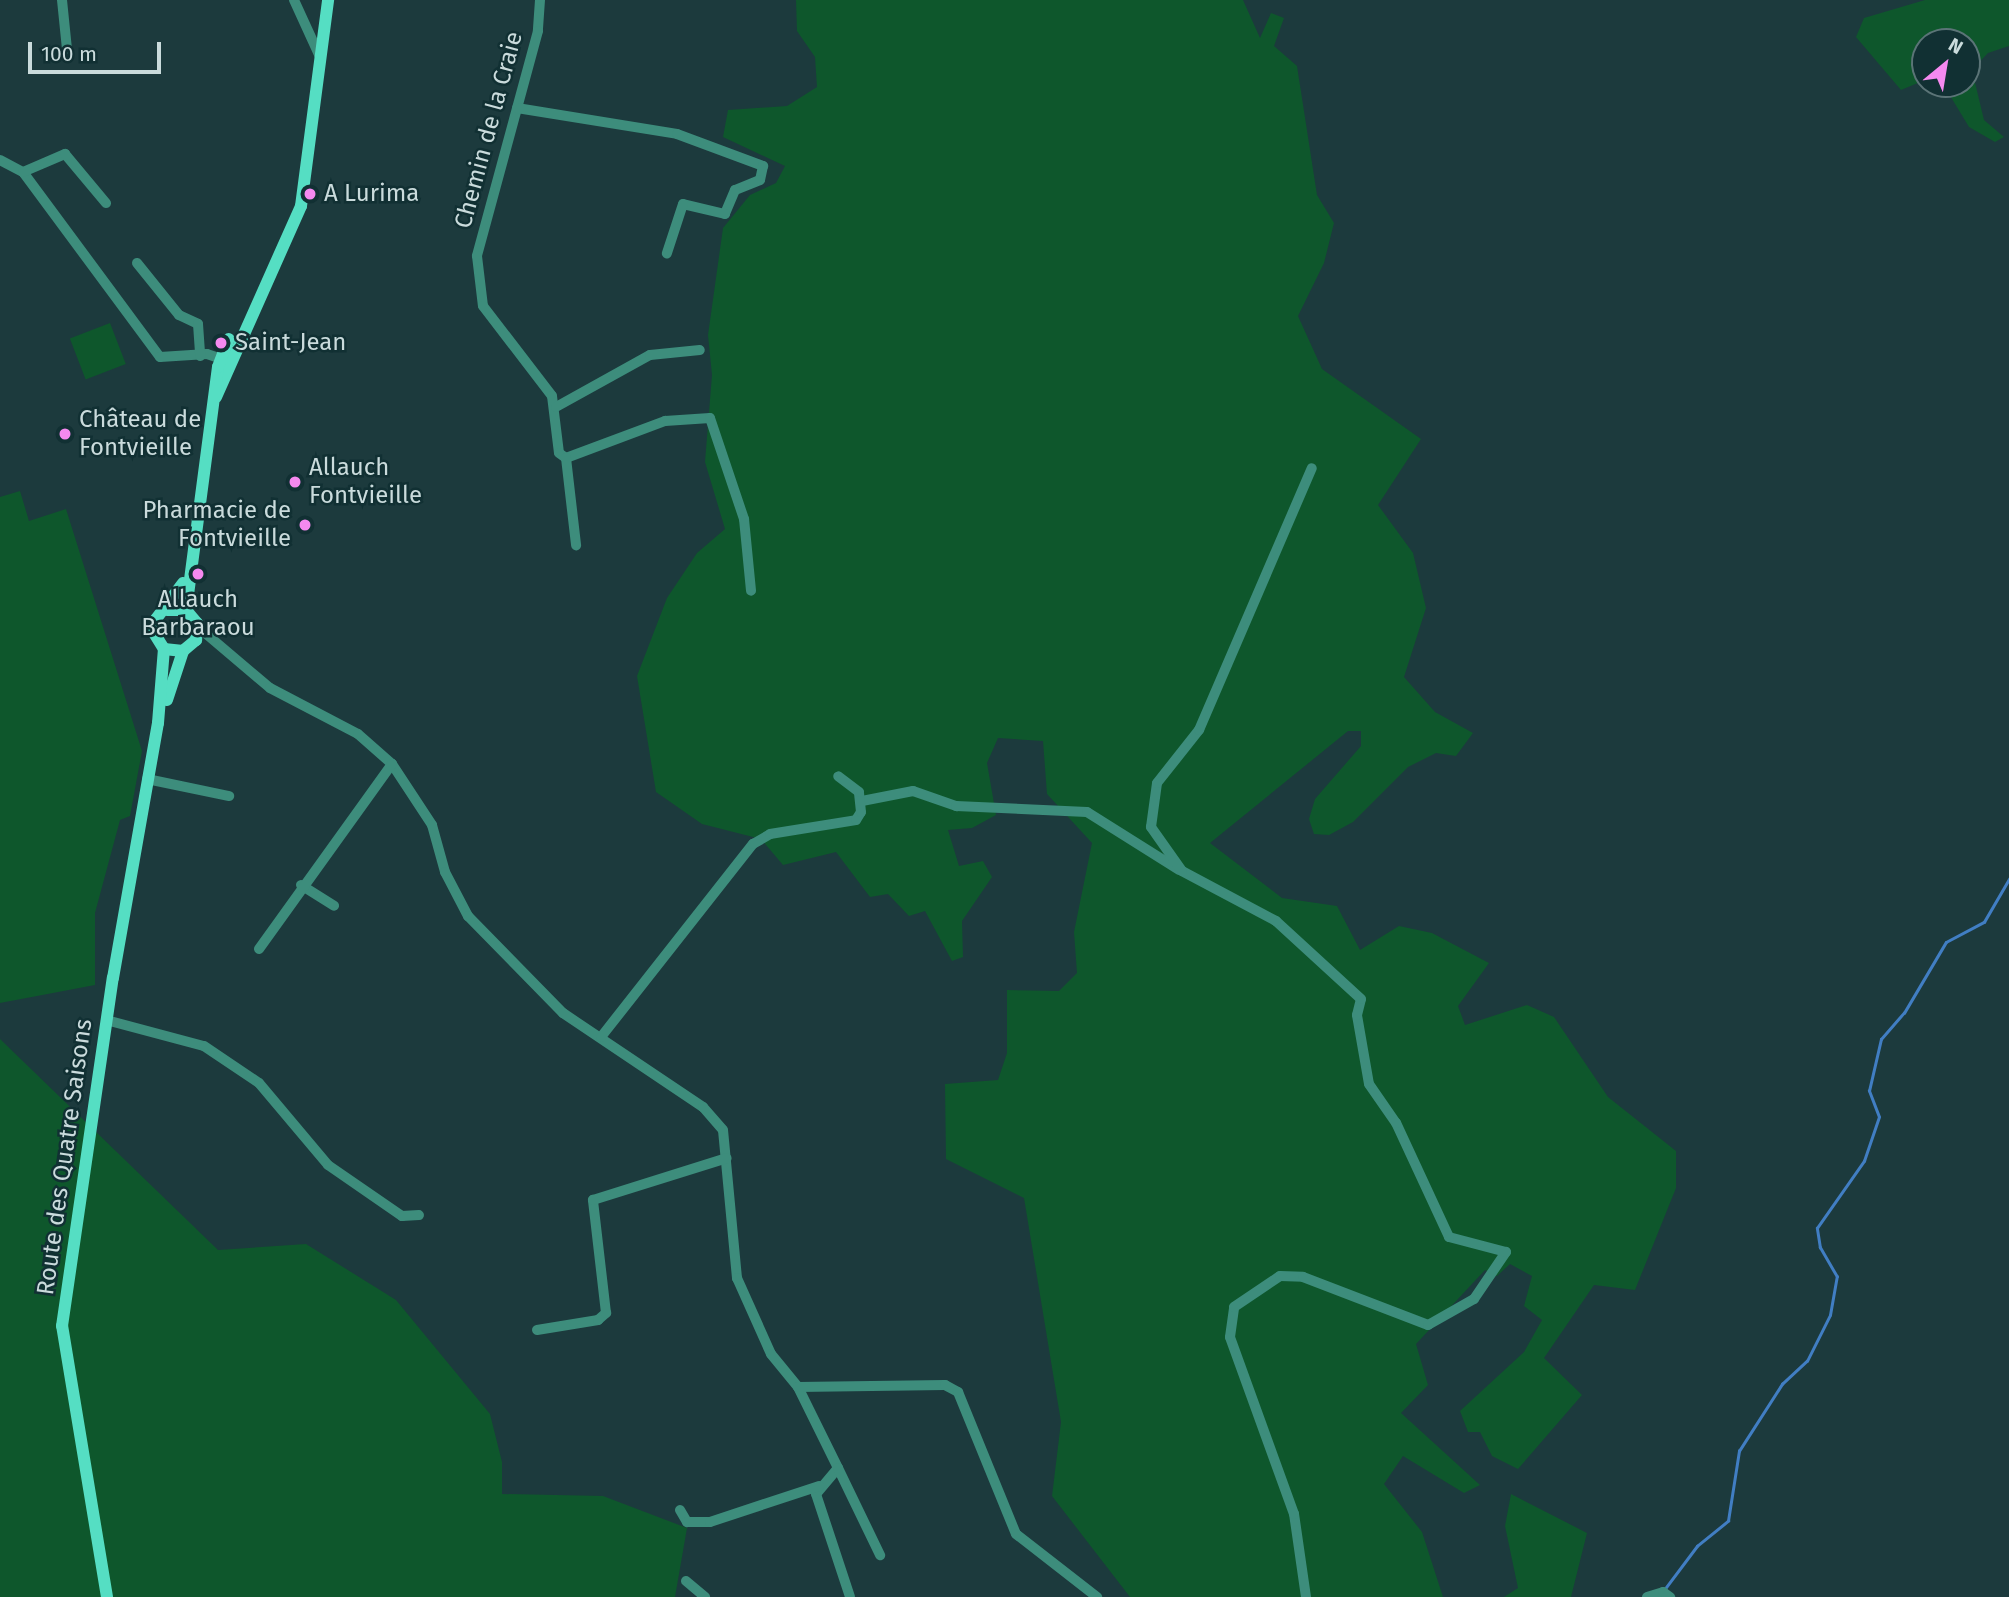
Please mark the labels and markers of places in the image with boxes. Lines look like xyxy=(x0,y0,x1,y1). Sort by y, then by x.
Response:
place label: A Lurima xyxy=(324,180,419,208)
marker: A Lurima xyxy=(302,186,318,202)
place label: Saint-Jean xyxy=(235,329,346,357)
marker: Saint-Jean xyxy=(213,335,229,351)
place label: Château de Fontvieille xyxy=(79,406,201,462)
marker: Château de Fontvieille xyxy=(57,426,73,442)
place label: Allauch Fontvieille xyxy=(309,454,422,510)
marker: Allauch Fontvieille xyxy=(287,474,303,490)
place label: Pharmacie de Fontvieille xyxy=(142,497,291,553)
marker: Pharmacie de Fontvieille xyxy=(297,517,313,533)
marker: Allauch Barbaraou xyxy=(190,566,206,582)
place label: Allauch Barbaraou xyxy=(141,586,255,642)

